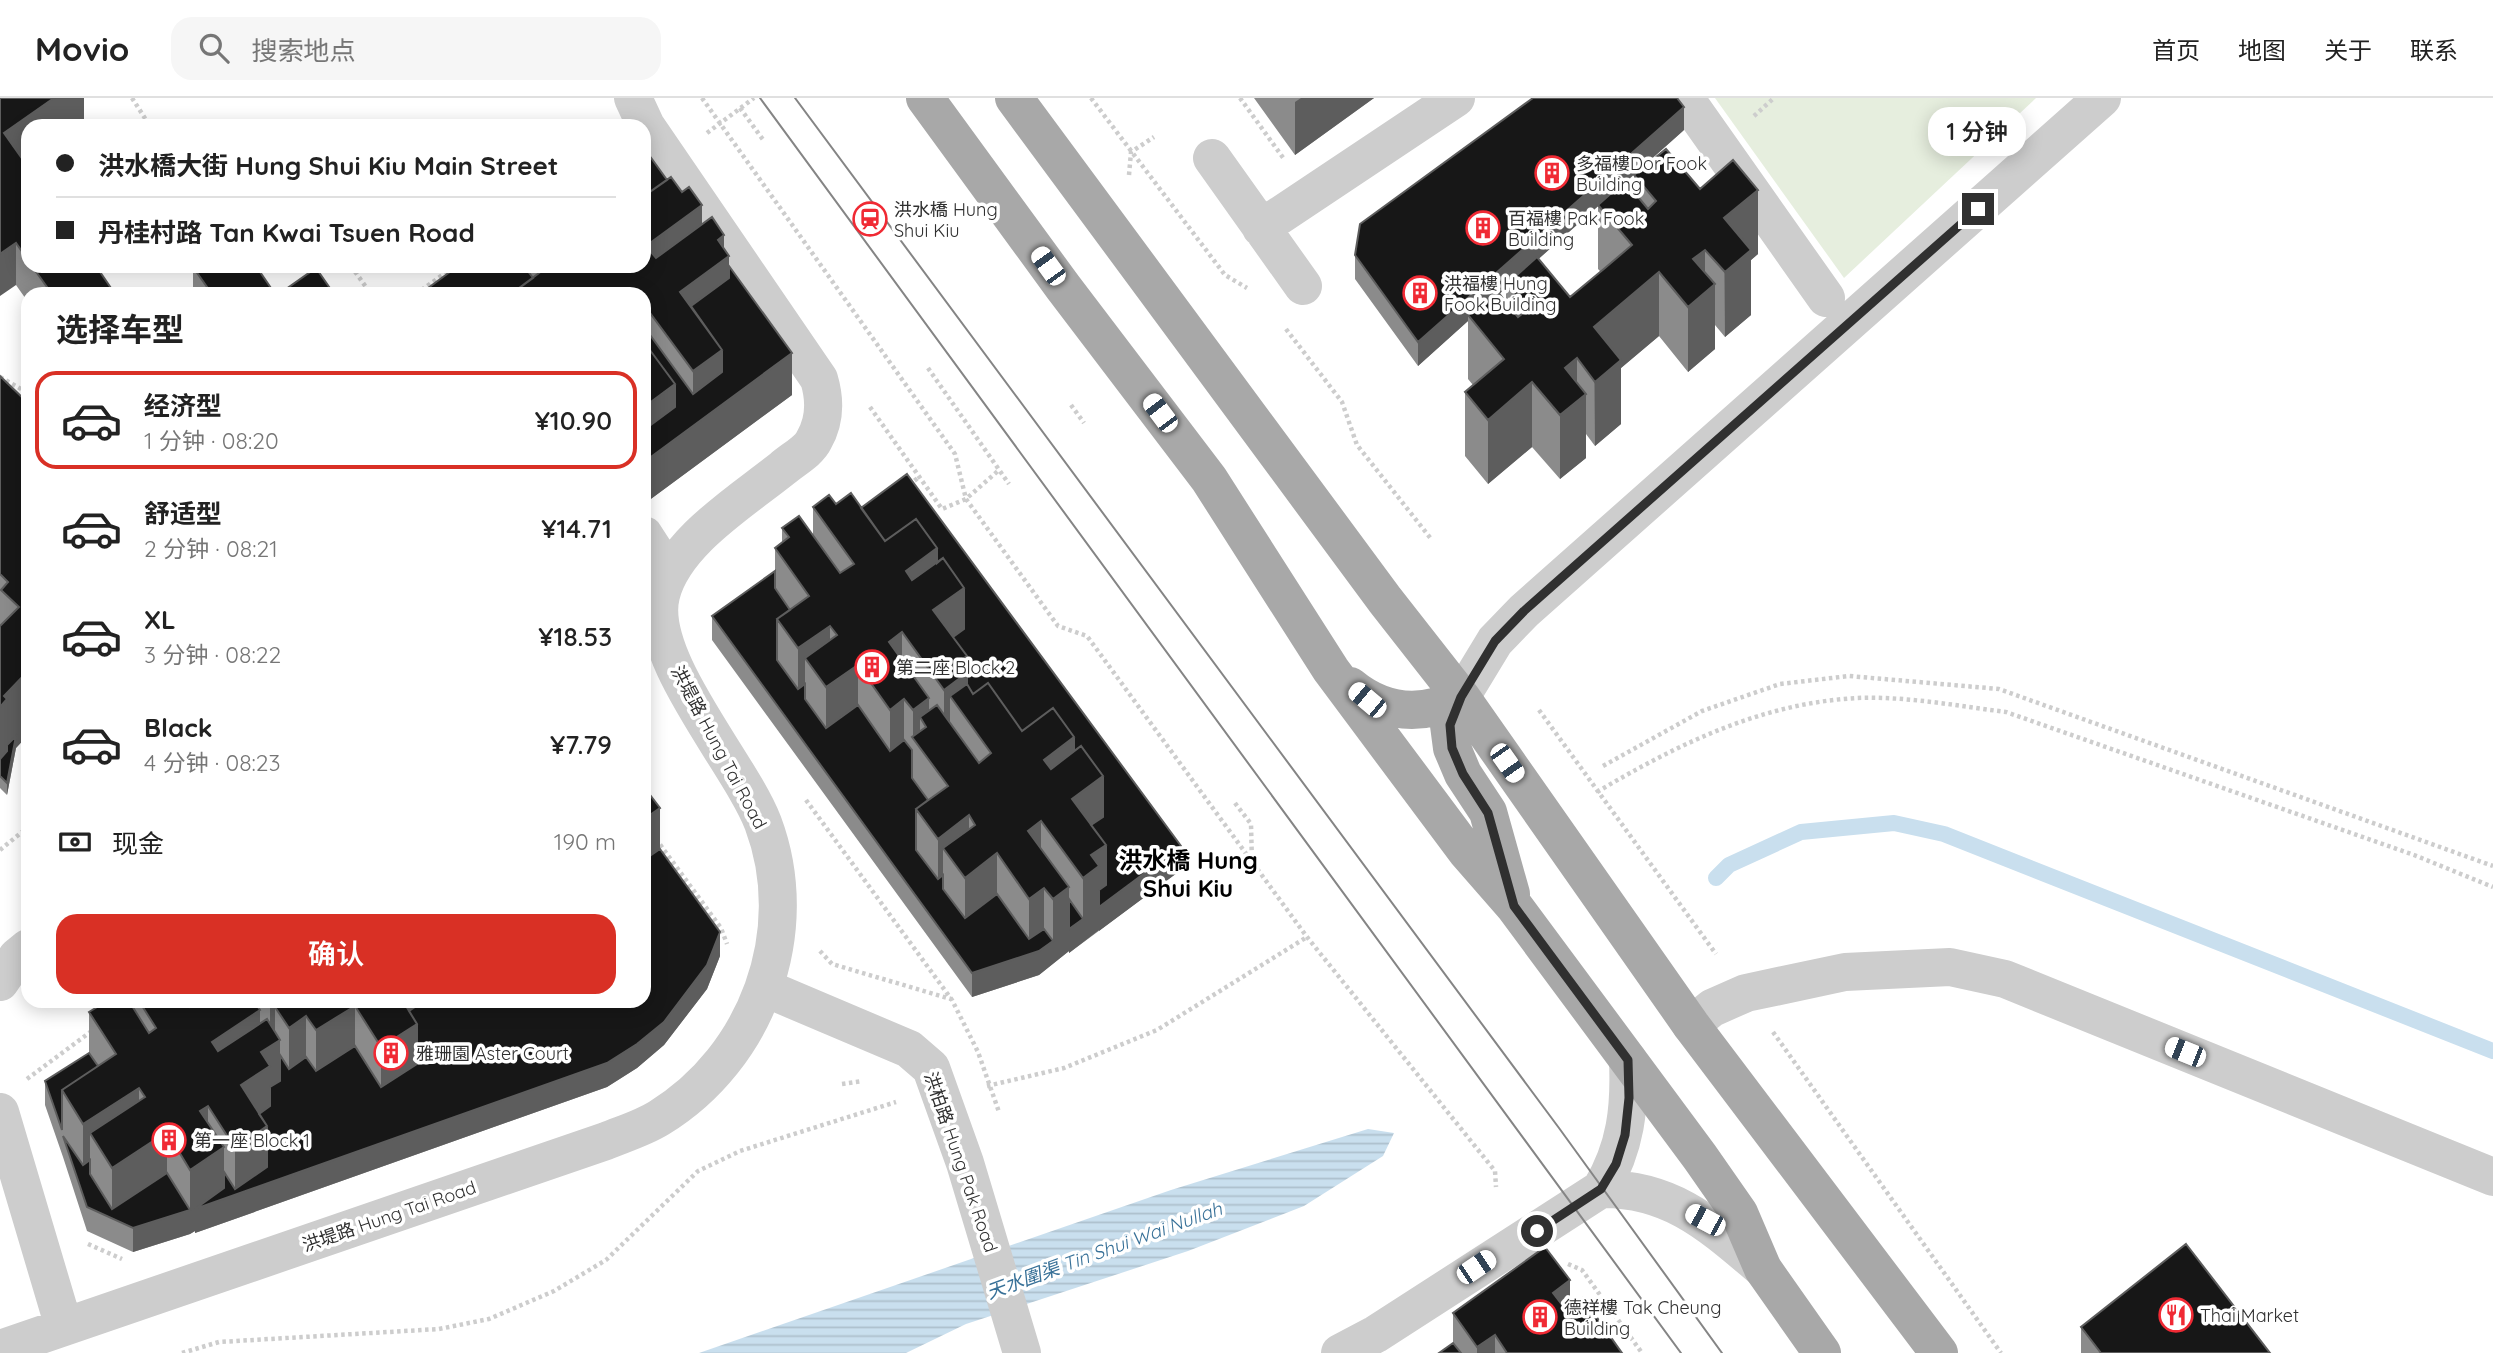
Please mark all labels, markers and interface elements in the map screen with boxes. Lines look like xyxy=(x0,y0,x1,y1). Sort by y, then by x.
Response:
search box xyxy=(171,17,661,80)
text: Movio xyxy=(35,28,129,69)
icon: search xyxy=(195,29,233,67)
text: 搜索地点 xyxy=(251,34,355,67)
text: 首页 xyxy=(2152,35,2200,65)
text: 地图 xyxy=(2238,35,2286,65)
text: 关于 xyxy=(2324,35,2372,65)
text: 联系 xyxy=(2410,35,2458,65)
callout: 1 分钟 xyxy=(1929,108,2027,156)
text: 1 分钟 xyxy=(1946,117,2008,146)
text: 洪水橋大街 Hung Shui Kiu Main Street xyxy=(98,149,558,182)
place label: 多福樓Dor Fook Building xyxy=(1576,152,1707,196)
building icon: 多福樓Dor Fook Building xyxy=(1533,154,1571,192)
route end xyxy=(1962,193,1994,225)
place label: 洪水橋 Hung Shui Kiu xyxy=(894,198,998,242)
station icon: 洪水橋 Hung Shui Kiu xyxy=(851,200,889,238)
place label: 百福樓 Pak Fook Building xyxy=(1508,207,1644,251)
building icon: 百福樓 Pak Fook Building xyxy=(1464,209,1502,247)
text: 丹桂村路 Tan Kwai Tsuen Road xyxy=(98,216,475,249)
car xyxy=(1028,243,1069,289)
place label: 洪福樓 Hung Fook Building xyxy=(1444,272,1556,316)
building icon: 洪福樓 Hung Fook Building xyxy=(1401,274,1439,312)
text: 选择车型 xyxy=(56,309,184,349)
icon: car xyxy=(60,389,123,452)
text: 经济型 xyxy=(144,389,222,422)
car xyxy=(1139,390,1182,436)
text: ¥10.90 xyxy=(535,404,612,437)
text: 1 分钟 · 08:20 xyxy=(144,426,279,455)
icon: car xyxy=(60,497,123,560)
text: 舒适型 xyxy=(144,497,222,530)
text: ¥14.71 xyxy=(541,512,612,545)
text: 2 分钟 · 08:21 xyxy=(144,534,278,563)
text: XL xyxy=(144,603,176,636)
icon: car xyxy=(60,605,123,668)
text: ¥18.53 xyxy=(538,620,612,653)
text: 3 分钟 · 08:22 xyxy=(144,640,281,669)
building icon: 第二座 Block 2 xyxy=(853,648,891,686)
place label: 第二座 Block 2 xyxy=(896,656,1015,679)
street label: 洪堤路 Hung Tai Road xyxy=(666,661,772,833)
car xyxy=(1345,678,1390,722)
text: Black xyxy=(144,711,213,744)
icon: car xyxy=(60,713,123,776)
text: ¥7.79 xyxy=(550,728,612,761)
car xyxy=(1487,740,1528,786)
text: 4 分钟 · 08:23 xyxy=(144,748,281,777)
icon: cash xyxy=(56,823,94,861)
text: 现金 xyxy=(112,827,164,860)
text: 190 m xyxy=(554,827,616,856)
district label: 洪水橋 Hung Shui Kiu xyxy=(1118,845,1258,903)
button: 确认 xyxy=(56,914,616,994)
building icon: 雅珊園 Aster Court xyxy=(372,1034,410,1072)
car xyxy=(2162,1034,2209,1070)
place label: 雅珊園 Aster Court xyxy=(416,1042,569,1065)
street label: 洪柏路 Hung Pak Road xyxy=(919,1069,1003,1255)
building icon: 第一座 Block 1 xyxy=(150,1121,188,1159)
place label: 第一座 Block 1 xyxy=(194,1129,310,1152)
street label: 洪堤路 Hung Tai Road xyxy=(299,1175,479,1257)
water label: 天水圍渠 Tin Shui Wai Nullah xyxy=(983,1196,1226,1304)
car xyxy=(1682,1201,1729,1239)
route start xyxy=(1521,1215,1553,1247)
car xyxy=(1453,1247,1500,1287)
place label: 德祥樓 Tak Cheung Building xyxy=(1564,1296,1721,1340)
restaurant icon: Thai Market xyxy=(2157,1296,2195,1334)
building icon: 德祥樓 Tak Cheung Building xyxy=(1521,1298,1559,1336)
place label: Thai Market xyxy=(2200,1304,2299,1327)

